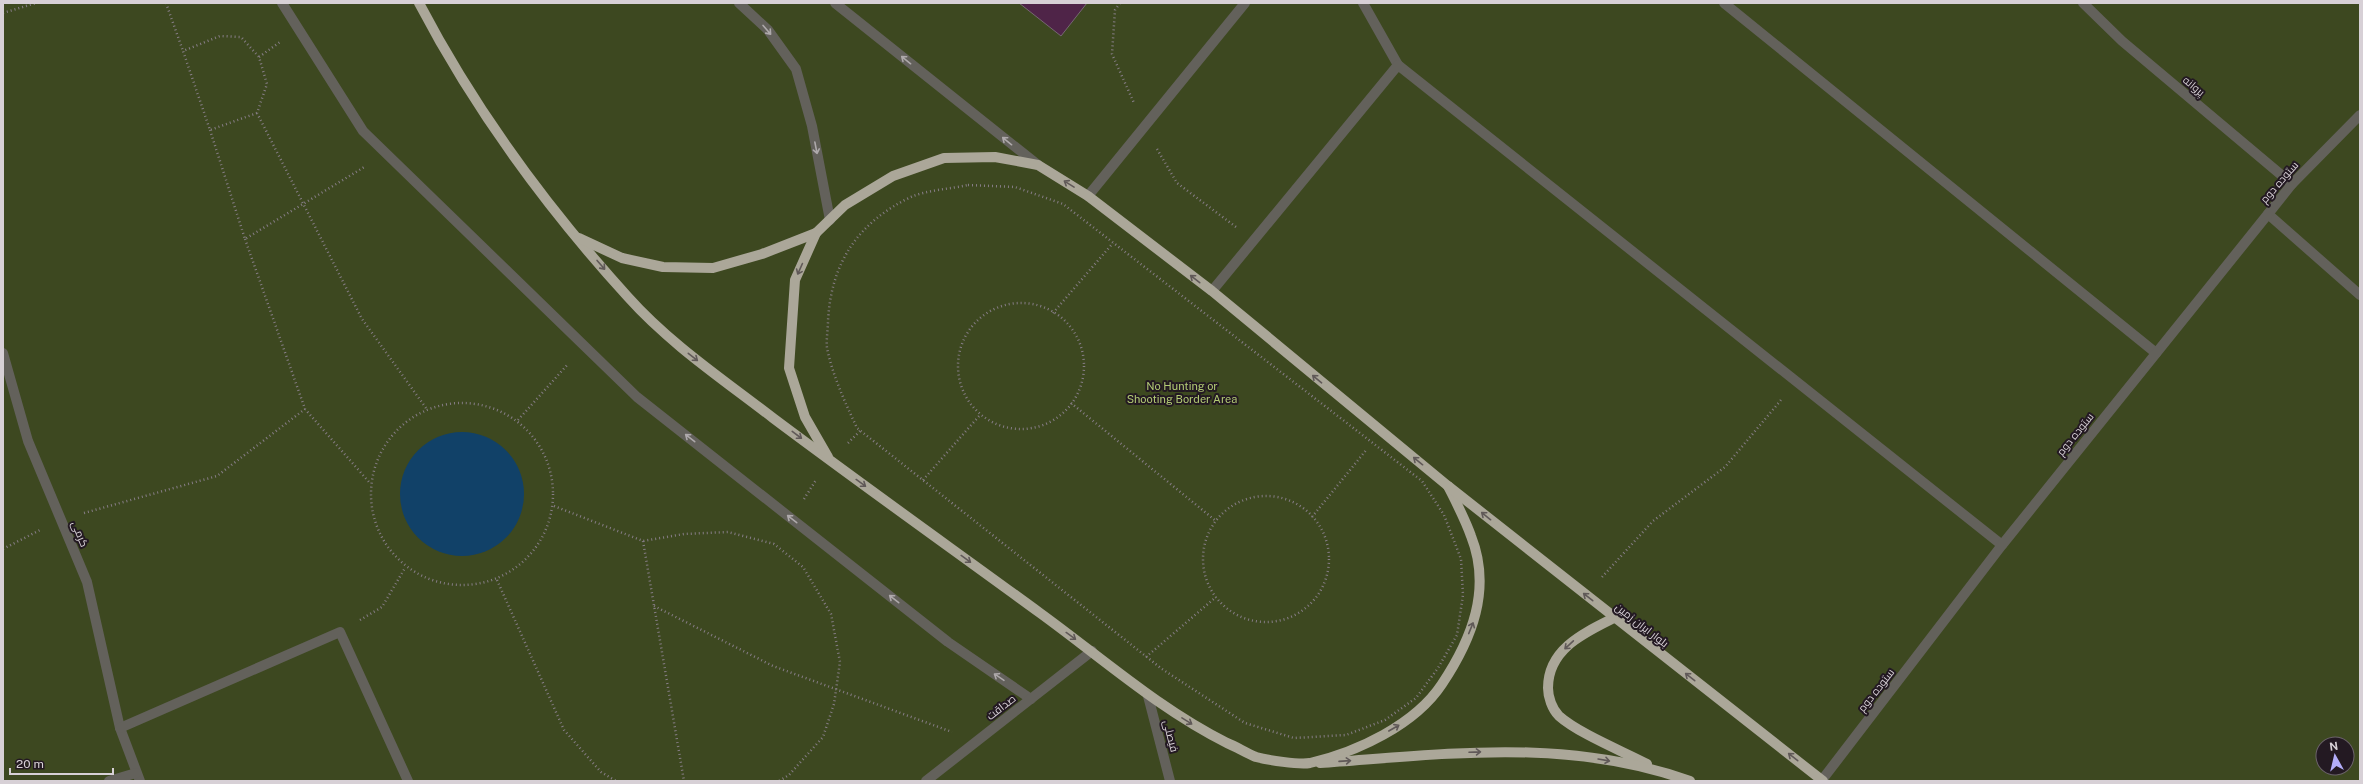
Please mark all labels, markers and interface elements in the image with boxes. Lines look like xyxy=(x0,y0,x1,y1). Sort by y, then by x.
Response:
one-way arrow xyxy=(763,25,772,36)
one-way arrow xyxy=(900,55,911,64)
street label: پروانه xyxy=(2180,74,2207,99)
one-way arrow xyxy=(1002,136,1013,145)
one-way arrow xyxy=(813,141,821,154)
street label: ستوده دوم xyxy=(2258,159,2302,207)
one-way arrow xyxy=(1064,180,1075,188)
one-way arrow xyxy=(596,260,605,271)
one-way arrow xyxy=(796,263,803,275)
one-way arrow xyxy=(1190,274,1201,283)
one-way arrow xyxy=(688,352,699,361)
one-way arrow xyxy=(1312,374,1323,383)
park label: No Hunting or Shooting Border Area xyxy=(1127,380,1237,405)
street label: ستوده دوم xyxy=(2054,410,2097,459)
one-way arrow xyxy=(791,431,802,439)
one-way arrow xyxy=(684,434,695,443)
one-way arrow xyxy=(1412,457,1423,466)
one-way arrow xyxy=(855,479,866,487)
one-way arrow xyxy=(1480,512,1491,521)
one-way arrow xyxy=(787,515,798,523)
street label: کرمی xyxy=(68,519,91,549)
one-way arrow xyxy=(961,555,972,564)
one-way arrow xyxy=(1582,593,1593,601)
one-way arrow xyxy=(889,595,900,604)
street label: بلوار ایران زمین xyxy=(1612,600,1671,650)
one-way arrow xyxy=(1468,622,1476,634)
one-way arrow xyxy=(1066,632,1077,640)
one-way arrow xyxy=(1564,640,1574,649)
street label: ستوده دوم xyxy=(1855,666,1898,715)
one-way arrow xyxy=(993,673,1004,681)
one-way arrow xyxy=(1685,673,1696,681)
street label: صداقت xyxy=(984,692,1018,722)
one-way arrow xyxy=(1182,717,1193,725)
street label: فیصلی xyxy=(1160,719,1181,753)
one-way arrow xyxy=(1388,723,1400,731)
north arrow xyxy=(2315,736,2355,776)
text: N xyxy=(2329,740,2339,753)
one-way arrow xyxy=(1468,748,1481,756)
scale bar xyxy=(10,750,113,776)
one-way arrow xyxy=(1787,753,1798,761)
one-way arrow xyxy=(1597,756,1610,764)
text: 20 m xyxy=(16,757,44,771)
one-way arrow xyxy=(1338,758,1351,765)

